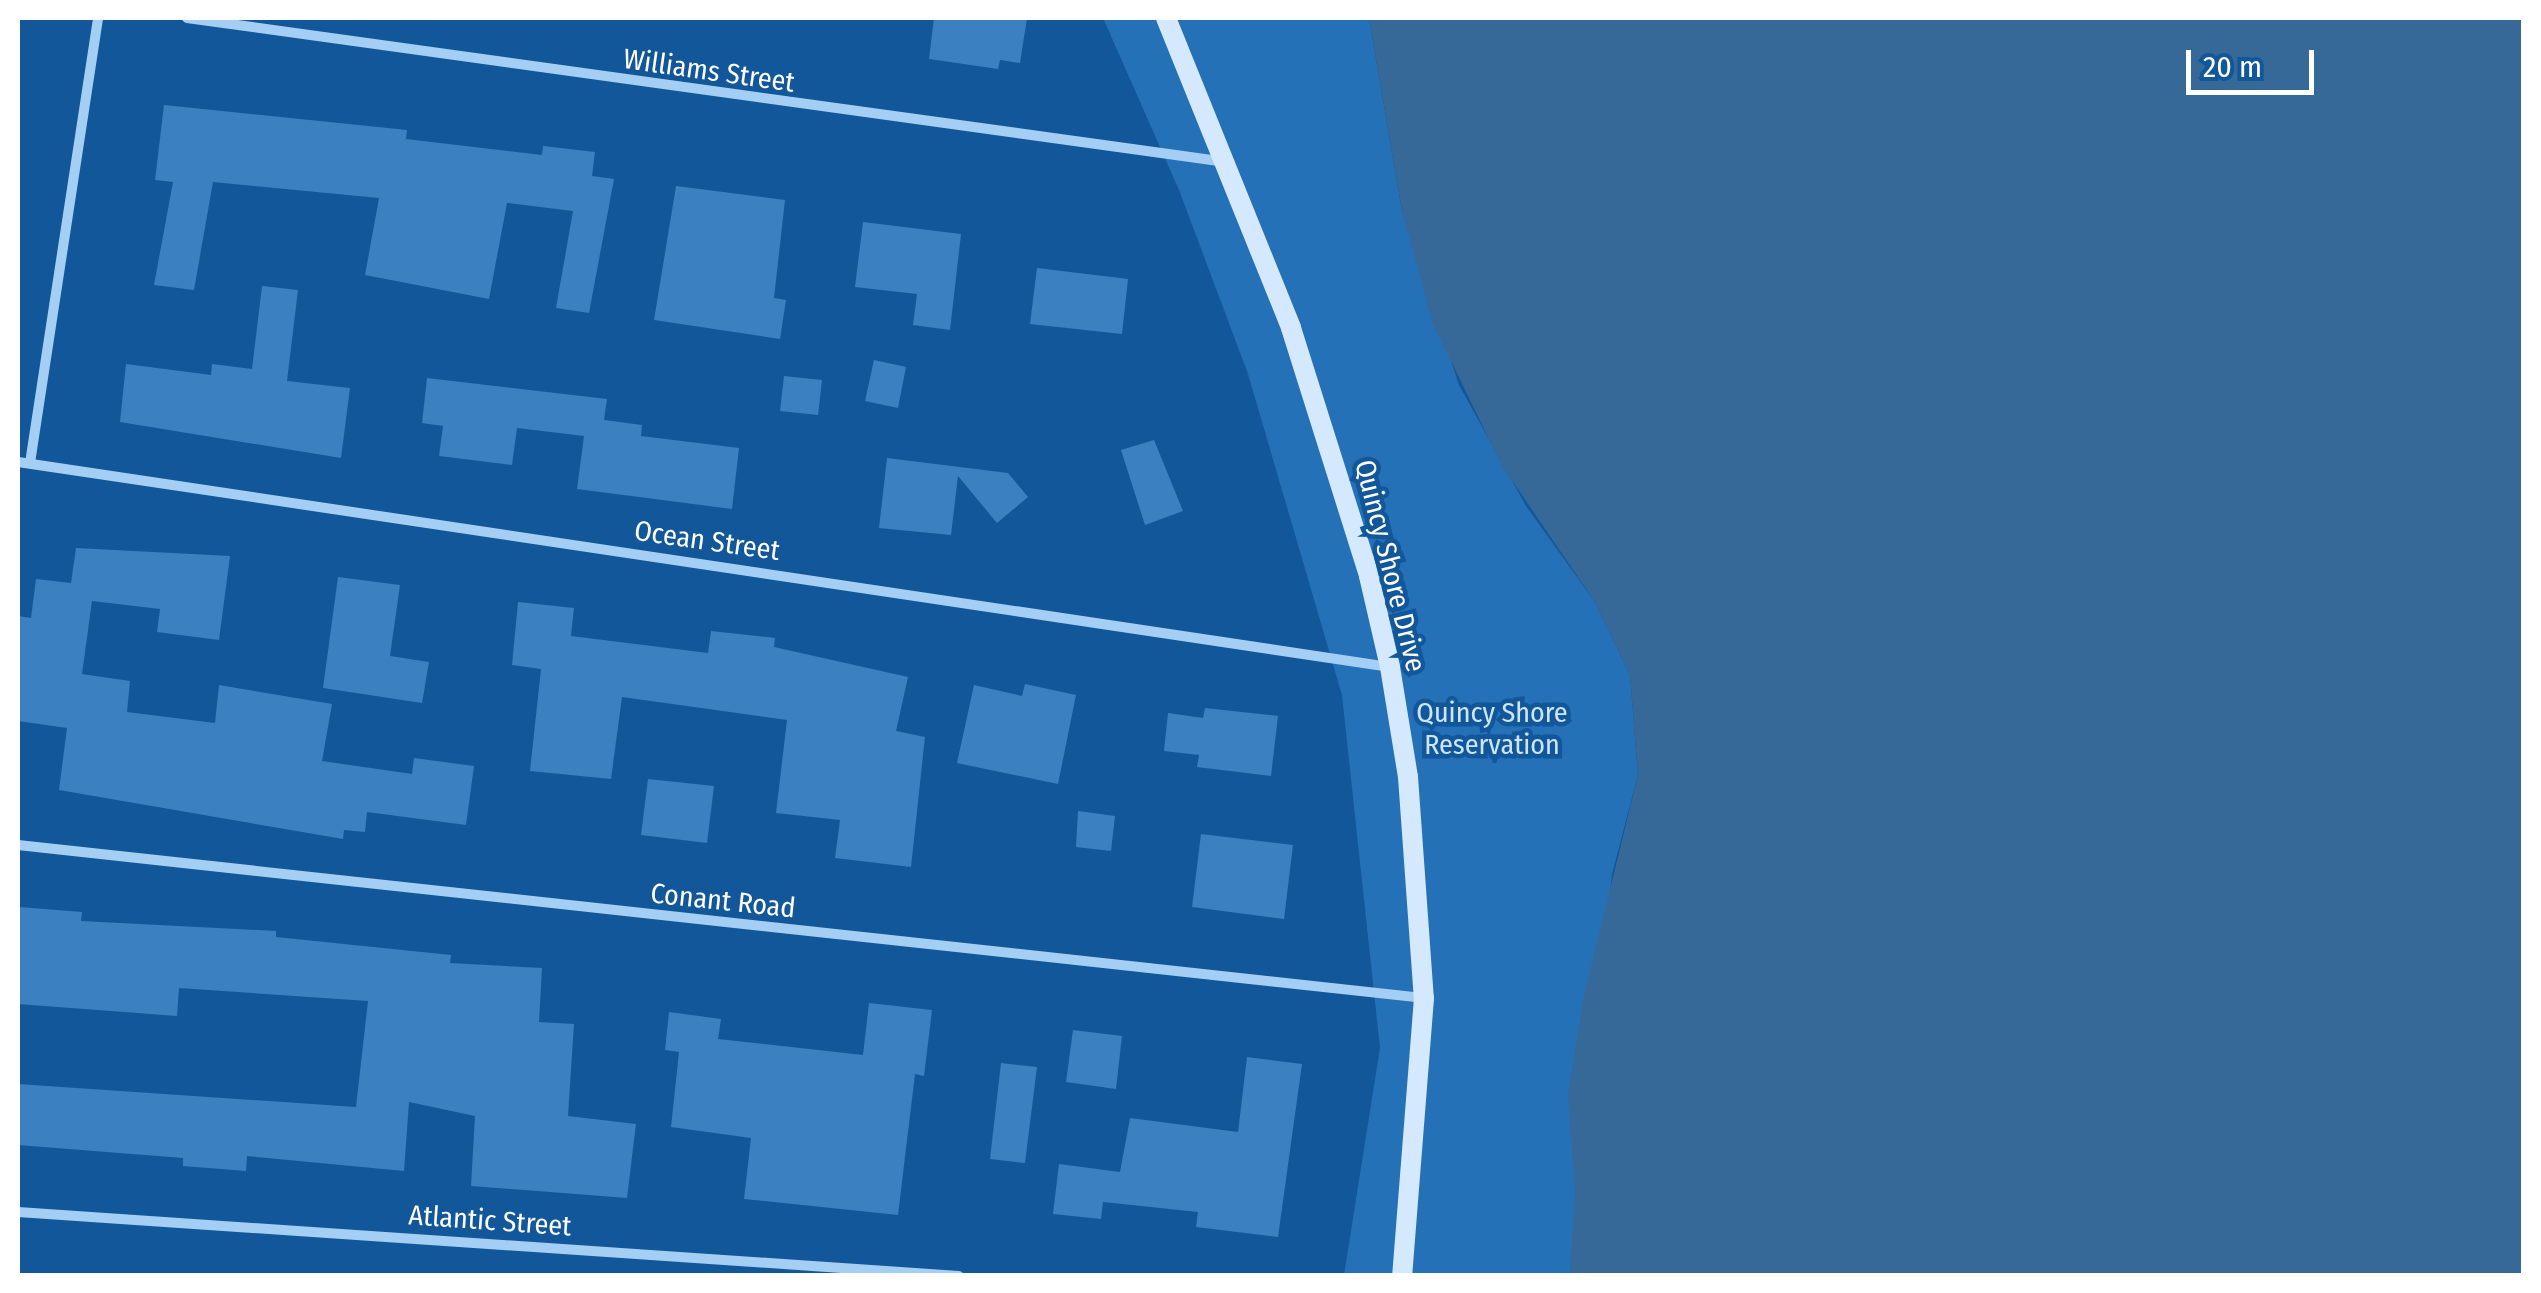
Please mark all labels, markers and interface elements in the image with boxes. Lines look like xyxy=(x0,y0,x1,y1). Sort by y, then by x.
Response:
scale bar xyxy=(2191,30,2318,92)
street label: Williams Street xyxy=(621,42,797,100)
text: 20 m xyxy=(2203,49,2262,85)
street label: Quincy Shore Drive xyxy=(1347,457,1433,675)
street label: Ocean Street xyxy=(632,514,782,568)
park label: Quincy Shore Reservation xyxy=(1416,696,1568,762)
street label: Conant Road xyxy=(649,877,797,925)
street label: Atlantic Street xyxy=(408,1199,572,1243)

